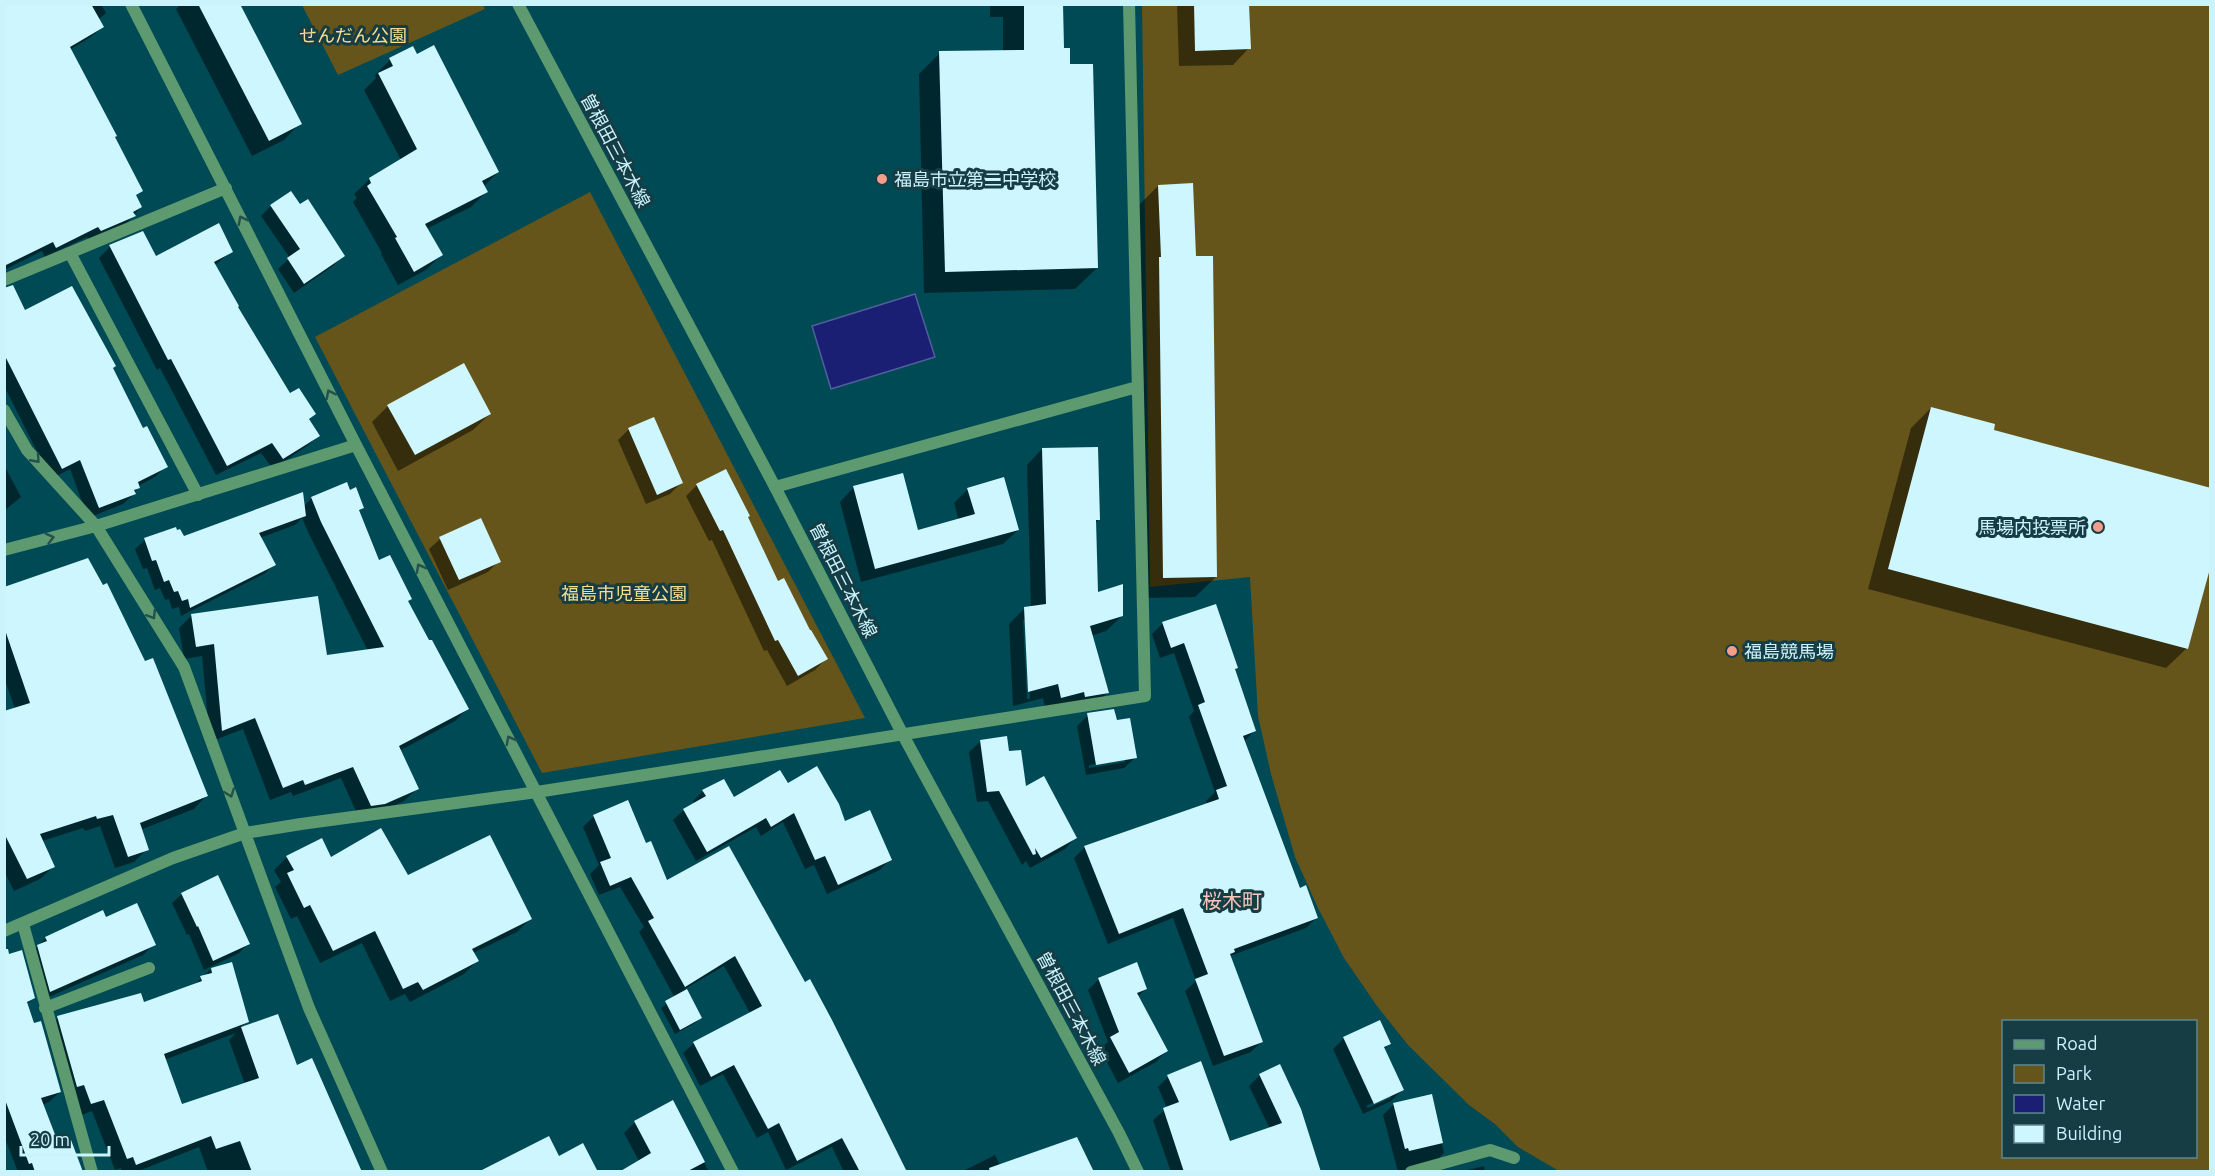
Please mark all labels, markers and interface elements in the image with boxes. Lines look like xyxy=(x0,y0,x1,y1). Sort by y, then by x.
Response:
park label: せんだん公園 xyxy=(299,25,407,45)
street label: 曽根田三本木線 xyxy=(578,90,654,210)
place label: 福島市立第二中学校 xyxy=(894,169,1056,189)
marker: 福島市立第二中学校 xyxy=(875,172,889,186)
one-way arrow xyxy=(238,216,250,227)
one-way arrow xyxy=(326,390,337,401)
one-way arrow xyxy=(29,453,40,463)
place label: 馬場内投票所 xyxy=(1978,517,2086,537)
street label: 曽根田三本木線 xyxy=(806,519,882,641)
marker: 馬場内投票所 xyxy=(2091,520,2105,534)
one-way arrow xyxy=(45,533,55,545)
one-way arrow xyxy=(416,563,427,574)
park label: 福島市児童公園 xyxy=(561,583,687,603)
one-way arrow xyxy=(144,609,156,619)
place label: 福島競馬場 xyxy=(1744,641,1834,661)
marker: 福島競馬場 xyxy=(1725,644,1739,658)
one-way arrow xyxy=(506,736,517,747)
one-way arrow xyxy=(223,786,235,797)
district label: 桜木町 xyxy=(1202,889,1262,912)
street label: 曽根田三本木線 xyxy=(1034,948,1110,1068)
legend xyxy=(2002,1020,2197,1158)
text: Road xyxy=(2056,1033,2098,1053)
text: Park xyxy=(2056,1063,2092,1083)
text: Water xyxy=(2056,1093,2106,1113)
scale bar xyxy=(21,1119,110,1157)
text: Building xyxy=(2056,1123,2122,1143)
text: 20 m xyxy=(30,1129,70,1149)

